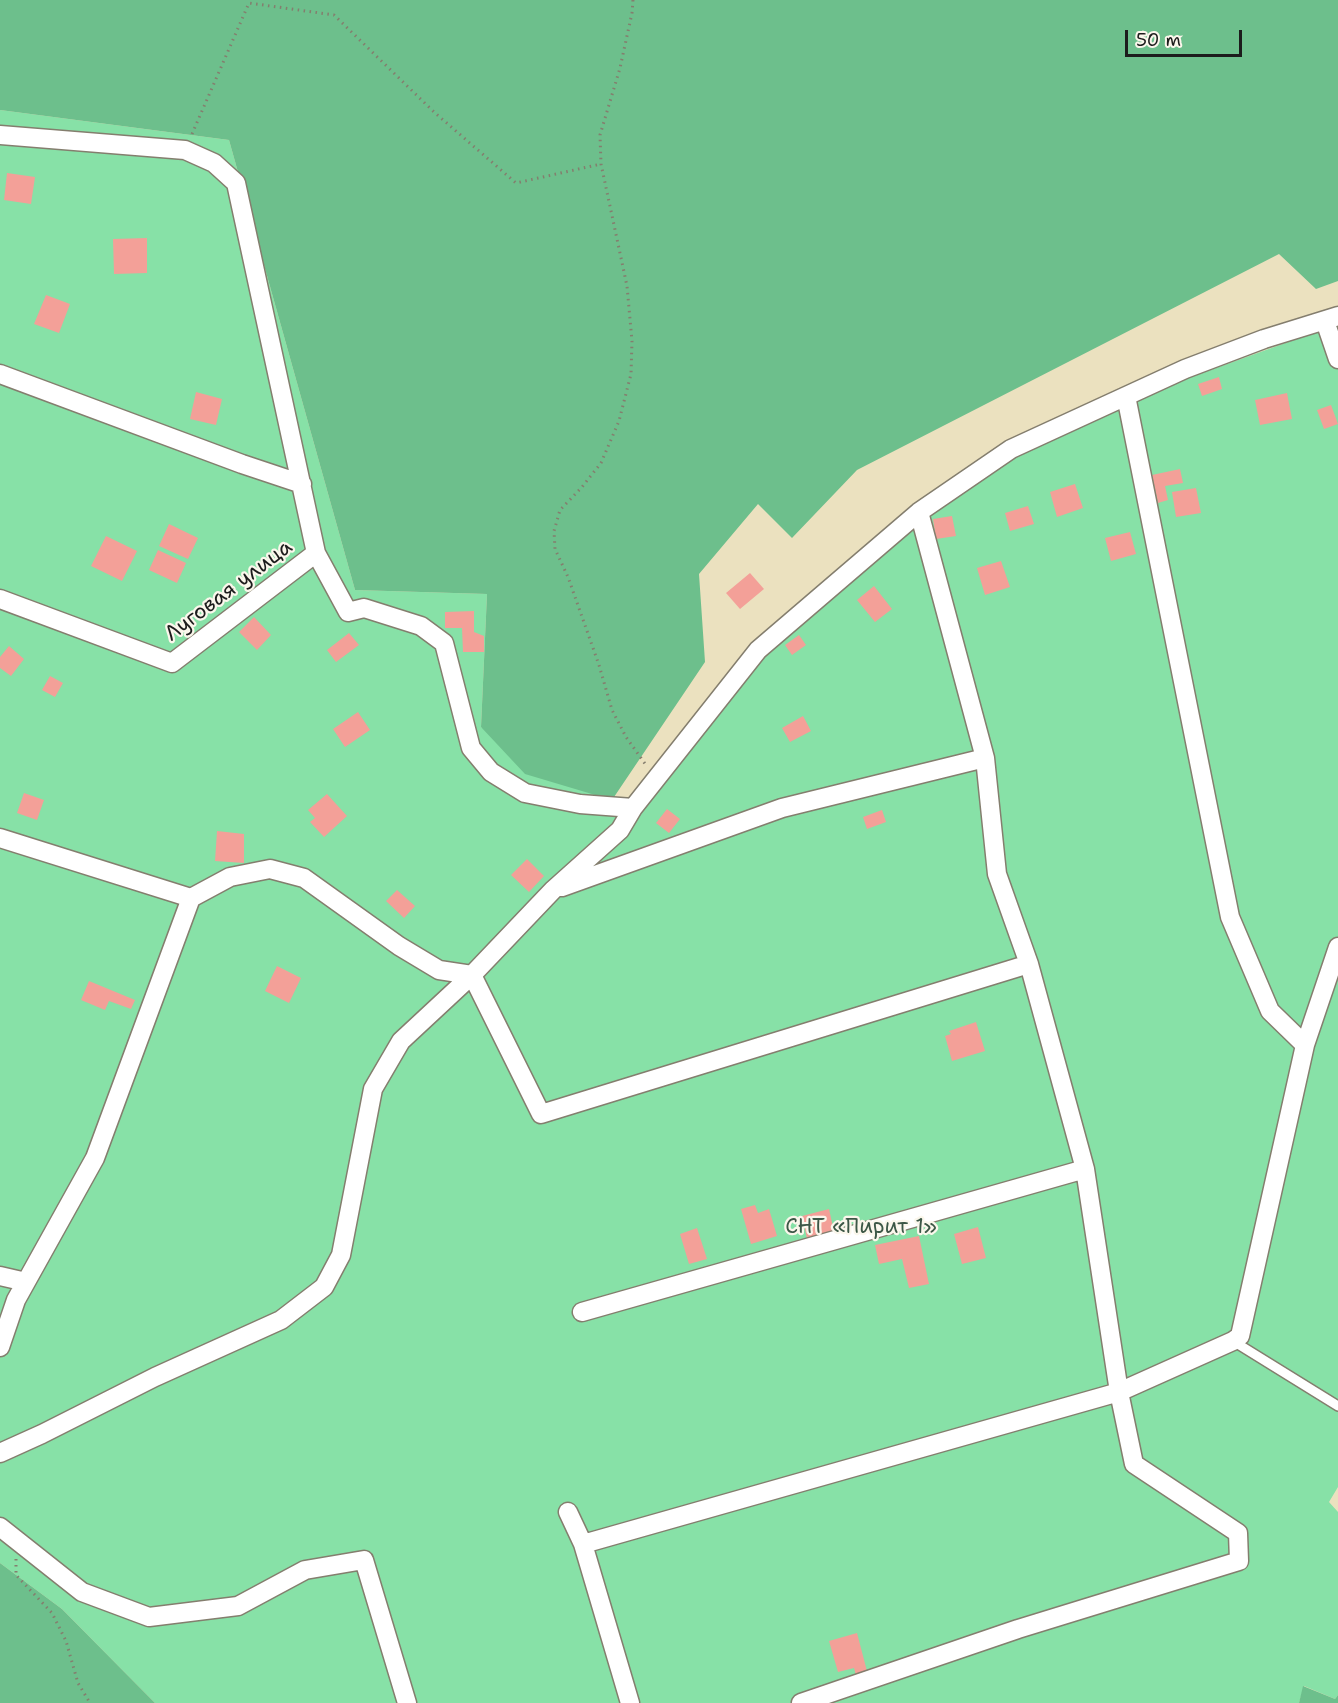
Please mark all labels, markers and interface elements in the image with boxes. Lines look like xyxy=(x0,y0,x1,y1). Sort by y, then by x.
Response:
scale bar xyxy=(1128,18,1245,56)
text: 50 m xyxy=(1136,28,1181,52)
street label: Луговая улица xyxy=(160,535,298,647)
park label: СНТ «Пирит 1» xyxy=(785,1215,937,1241)

